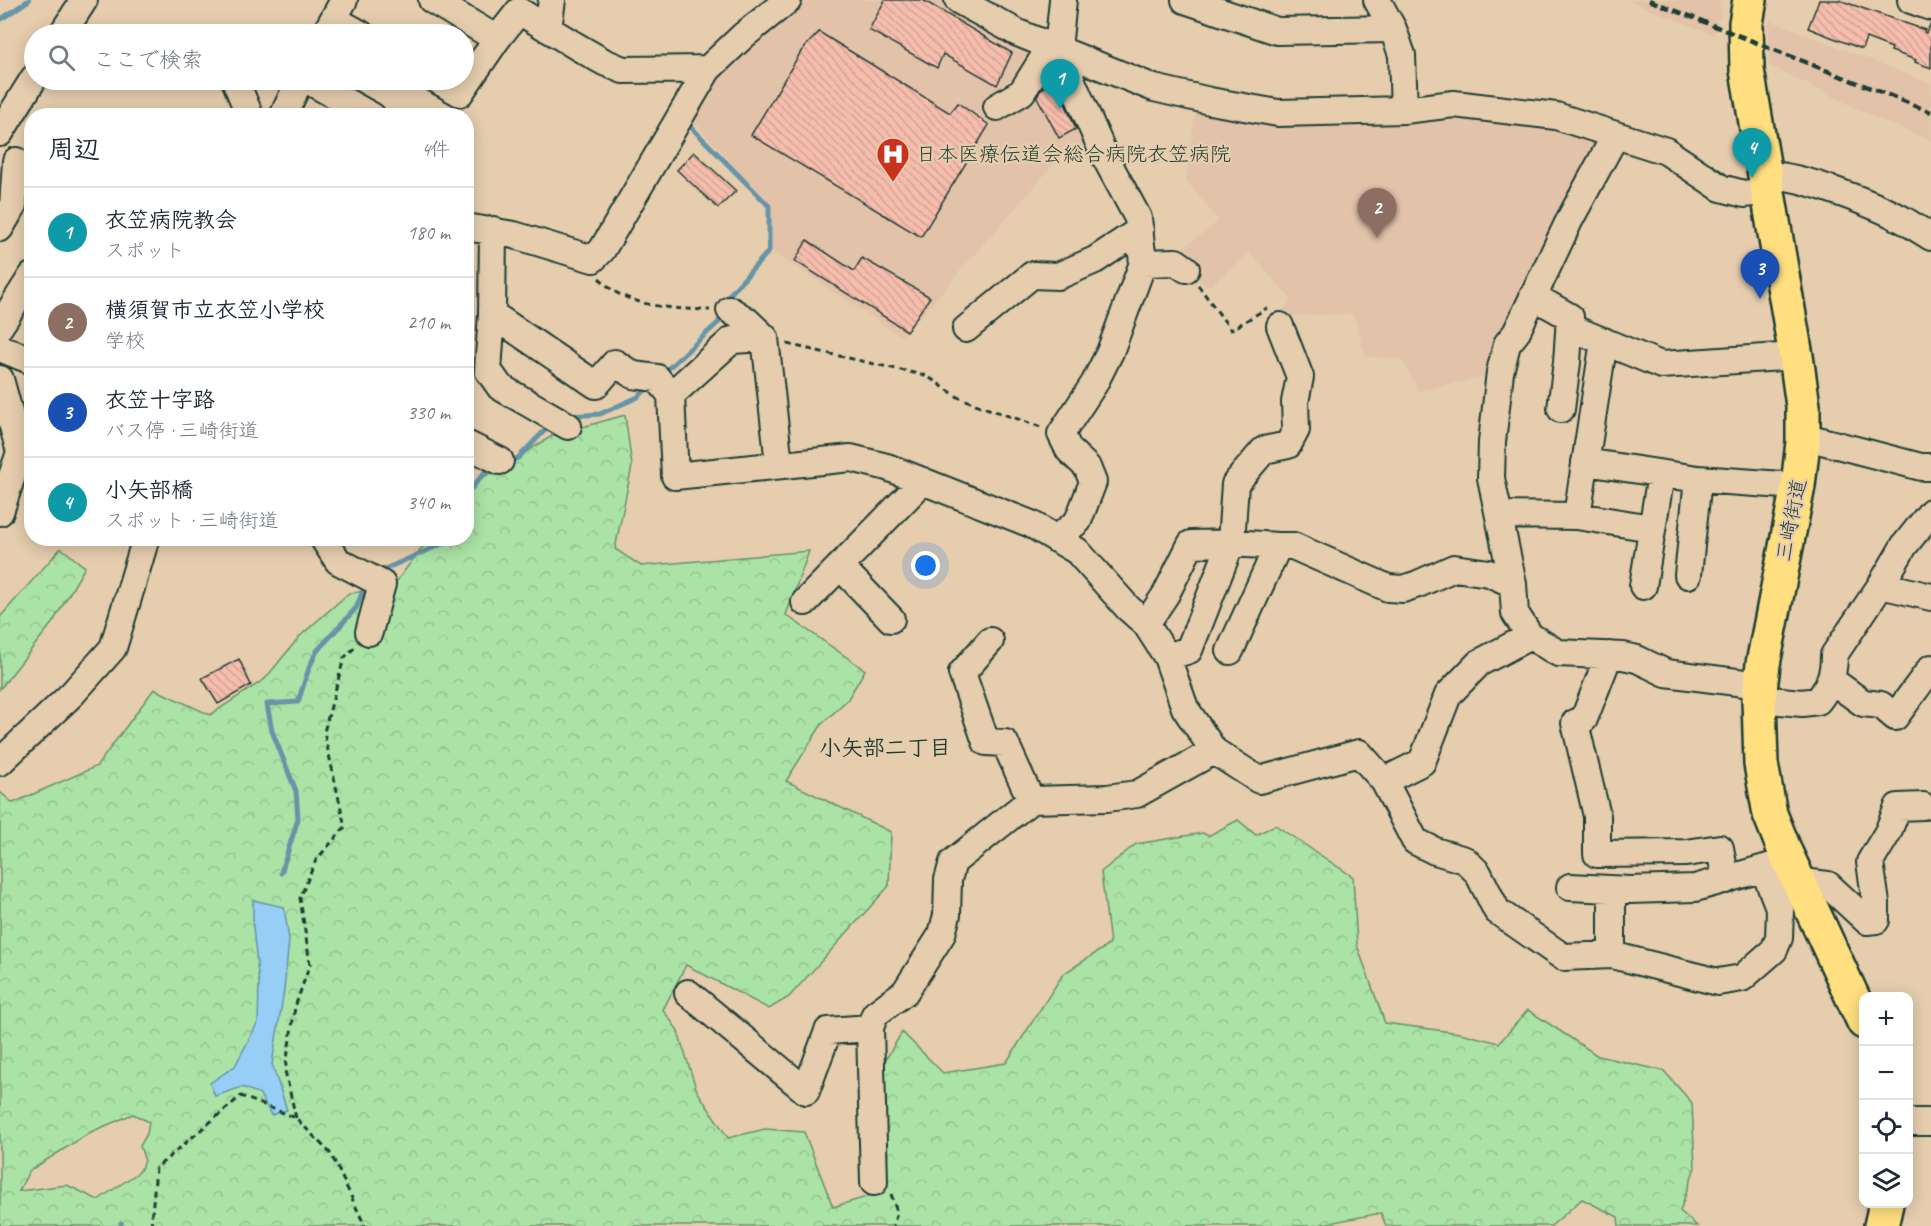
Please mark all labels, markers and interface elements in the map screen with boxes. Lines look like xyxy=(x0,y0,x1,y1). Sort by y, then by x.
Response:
search box xyxy=(24,24,474,90)
icon: search xyxy=(45,41,78,74)
text: ここで検索 xyxy=(93,46,203,74)
pin: 1 xyxy=(1040,60,1080,109)
pin: 4 xyxy=(1732,128,1772,178)
text: 周辺 xyxy=(48,133,100,166)
hospital icon: 日本医療伝道会総合病院衣笠病院 xyxy=(875,136,911,183)
text: 4件 xyxy=(421,137,450,162)
place label: 日本医療伝道会総合病院衣笠病院 xyxy=(916,141,1231,167)
pin: 2 xyxy=(1358,188,1396,238)
text: 衣笠病院教会 xyxy=(105,206,237,234)
text: 1 xyxy=(63,220,72,245)
text: 180 m xyxy=(407,220,450,245)
text: スポット xyxy=(105,238,185,263)
pin: 3 xyxy=(1740,250,1780,299)
text: 横須賀市立衣笠小学校 xyxy=(105,296,325,324)
text: 2 xyxy=(63,310,72,335)
text: 210 m xyxy=(407,310,450,335)
text: 学校 xyxy=(105,328,145,353)
text: 衣笠十字路 xyxy=(105,386,215,414)
text: 3 xyxy=(63,400,72,425)
text: 330 m xyxy=(407,400,450,425)
text: バス停 · 三崎街道 xyxy=(105,418,258,443)
text: 小矢部橋 xyxy=(105,476,193,504)
street label: 三崎街道 xyxy=(1770,476,1812,564)
text: 4 xyxy=(63,490,72,515)
text: 340 m xyxy=(407,490,450,515)
text: スポット · 三崎街道 xyxy=(105,508,278,533)
your location xyxy=(911,551,940,580)
district label: 小矢部二丁目 xyxy=(819,734,951,762)
map controls xyxy=(1859,992,1913,1208)
button: + xyxy=(1859,992,1913,1046)
button: − xyxy=(1859,1046,1913,1100)
button: locate xyxy=(1859,1100,1913,1154)
button: layers xyxy=(1859,1154,1913,1208)

